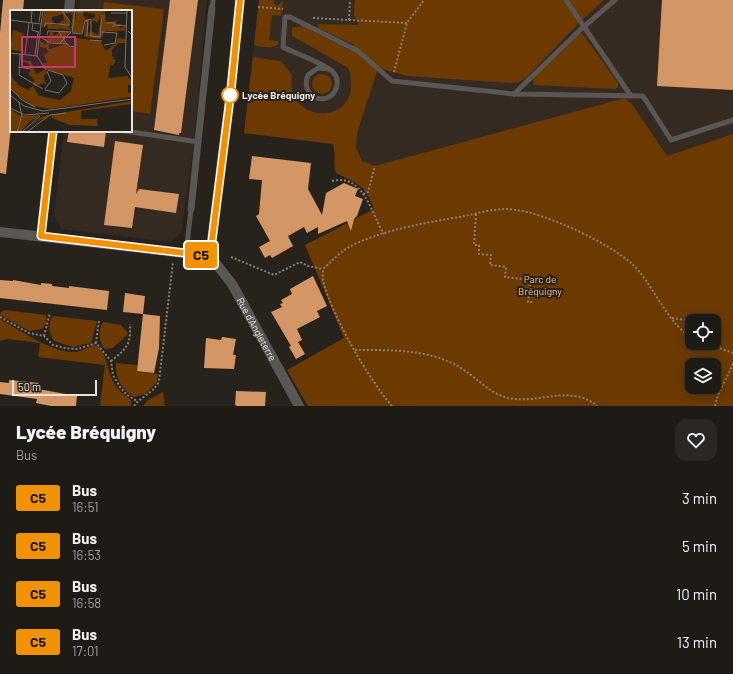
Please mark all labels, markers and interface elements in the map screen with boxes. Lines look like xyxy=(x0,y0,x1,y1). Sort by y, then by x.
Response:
inset map xyxy=(10,10,132,132)
marker: Lycée Bréquigny xyxy=(221,86,239,104)
place label: Lycée Bréquigny xyxy=(242,89,315,101)
line badge: C5 xyxy=(183,242,219,268)
text: C5 xyxy=(193,246,209,263)
park label: Parc de Bréquigny xyxy=(518,273,562,297)
street label: Rue d'Angleterre xyxy=(234,295,279,363)
map controls xyxy=(685,314,721,394)
button: locate xyxy=(685,314,721,350)
button: layers xyxy=(685,358,721,394)
scale bar xyxy=(12,378,97,397)
text: 50 m xyxy=(18,380,41,393)
button: heart xyxy=(675,419,717,461)
text: Lycée Bréquigny xyxy=(16,420,156,443)
text: Bus xyxy=(16,447,37,463)
text: Bus xyxy=(72,481,97,499)
text: C5 xyxy=(30,489,46,506)
text: 3 min xyxy=(682,489,717,507)
text: 16:51 xyxy=(72,499,99,515)
text: Bus xyxy=(72,529,97,547)
text: C5 xyxy=(30,537,46,554)
text: 5 min xyxy=(682,537,717,555)
text: 16:53 xyxy=(72,547,101,563)
text: Bus xyxy=(72,577,97,595)
text: C5 xyxy=(30,585,46,602)
text: 10 min xyxy=(676,585,717,603)
text: 16:58 xyxy=(72,595,101,611)
text: Bus xyxy=(72,625,97,643)
text: C5 xyxy=(30,633,46,650)
text: 13 min xyxy=(677,633,717,651)
text: 17:01 xyxy=(72,643,99,659)

